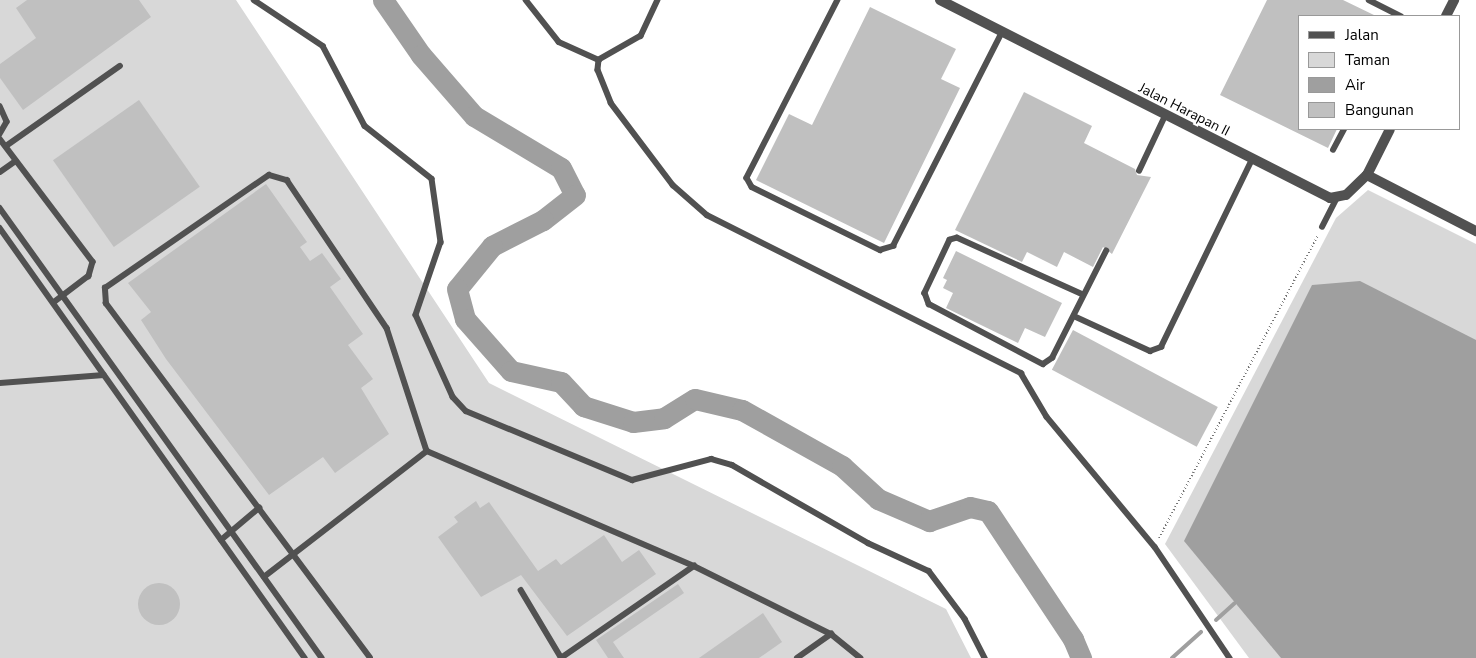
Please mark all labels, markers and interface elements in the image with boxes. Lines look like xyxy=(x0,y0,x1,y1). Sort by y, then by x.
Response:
legend xyxy=(1298,15,1461,130)
text: Jalan xyxy=(1345,25,1379,45)
text: Taman xyxy=(1345,50,1390,70)
text: Air xyxy=(1345,75,1365,95)
street label: Jalan Harapan II xyxy=(1136,80,1232,140)
text: Bangunan xyxy=(1345,100,1414,120)

